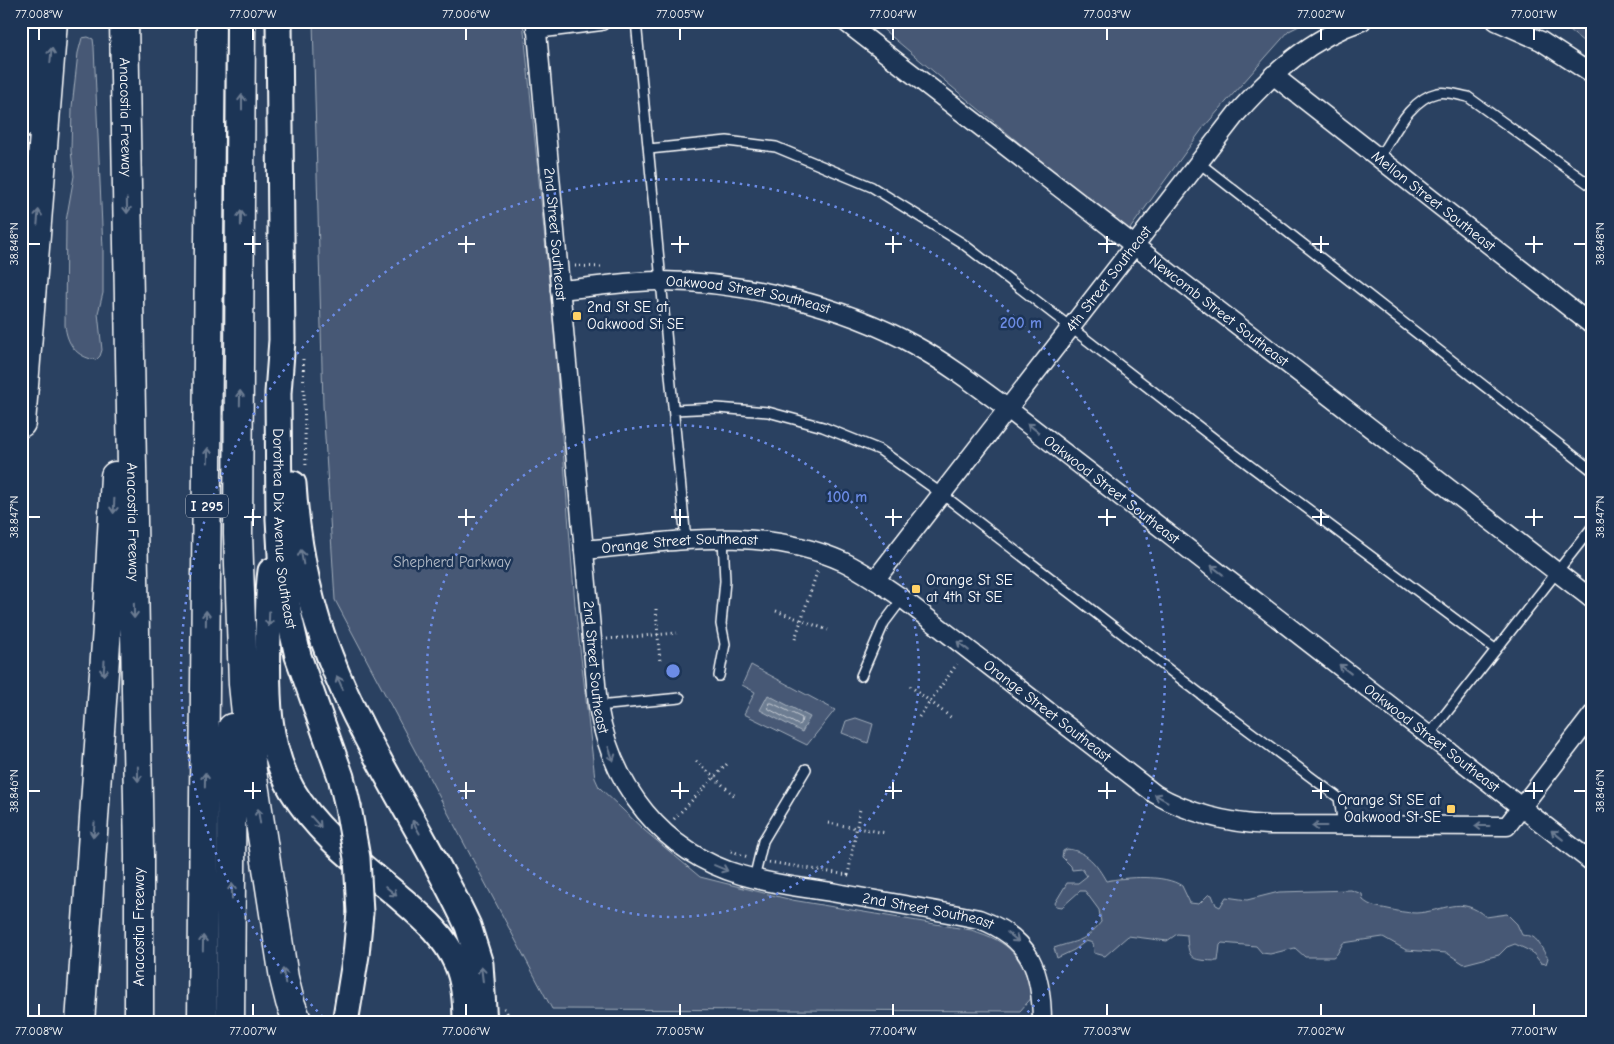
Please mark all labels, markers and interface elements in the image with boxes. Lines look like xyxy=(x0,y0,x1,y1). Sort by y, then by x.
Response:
text: 77.008°W xyxy=(15,7,63,21)
text: 77.007°W xyxy=(230,7,277,21)
text: 77.006°W xyxy=(442,7,490,21)
text: 77.005°W xyxy=(656,7,704,21)
text: 77.004°W xyxy=(870,7,917,21)
text: 77.003°W xyxy=(1083,7,1131,21)
text: 77.002°W xyxy=(1297,7,1345,21)
text: 77.001°W xyxy=(1511,7,1558,21)
one-way arrow xyxy=(46,47,55,63)
street label: Anacostia Freeway xyxy=(116,57,136,177)
one-way arrow xyxy=(237,94,247,110)
street label: Mellon Street Southeast xyxy=(1368,147,1500,256)
street label: 2nd Street Southeast xyxy=(540,167,570,302)
one-way arrow xyxy=(122,197,132,213)
one-way arrow xyxy=(33,209,42,225)
one-way arrow xyxy=(236,210,246,226)
text: 38.848°N xyxy=(7,222,21,266)
street label: 4th Street Southeast xyxy=(1062,222,1156,335)
text: 38.848°N xyxy=(1593,222,1607,266)
street label: Newcomb Street Southeast xyxy=(1146,251,1293,371)
street label: Oakwood Street Southeast xyxy=(666,272,833,318)
place label: 2nd St SE at Oakwood St SE xyxy=(587,298,684,333)
marker: 2nd St SE at Oakwood St SE xyxy=(571,310,583,322)
text: 200 m xyxy=(1000,314,1042,332)
one-way arrow xyxy=(235,390,244,406)
one-way arrow xyxy=(1026,423,1040,433)
street label: Dorothea Dix Avenue Southeast xyxy=(269,428,301,631)
street label: Oakwood Street Southeast xyxy=(1040,431,1184,548)
one-way arrow xyxy=(203,448,213,464)
street label: Anacostia Freeway xyxy=(123,462,143,582)
text: 100 m xyxy=(827,488,867,506)
road number: I 295 xyxy=(186,494,228,518)
text: 38.847°N xyxy=(7,496,21,538)
text: 38.847°N xyxy=(1593,496,1607,538)
one-way arrow xyxy=(109,497,118,513)
street label: Orange Street Southeast xyxy=(601,530,759,557)
one-way arrow xyxy=(297,549,307,565)
park label: Shepherd Parkway xyxy=(393,553,511,571)
one-way arrow xyxy=(1210,565,1224,575)
place label: Orange St SE at 4th St SE xyxy=(926,571,1013,606)
marker: Orange St SE at 4th St SE xyxy=(910,583,922,595)
street label: 2nd Street Southeast xyxy=(580,600,613,736)
one-way arrow xyxy=(130,603,139,619)
one-way arrow xyxy=(201,610,211,626)
one-way arrow xyxy=(264,611,274,627)
one-way arrow xyxy=(957,640,970,651)
street label: Orange Street Southeast xyxy=(980,656,1115,766)
one-way arrow xyxy=(100,660,109,676)
centre of rings xyxy=(664,662,682,680)
one-way arrow xyxy=(1339,664,1352,675)
one-way arrow xyxy=(335,676,345,691)
street label: Oakwood Street Southeast xyxy=(1360,680,1504,797)
one-way arrow xyxy=(607,746,616,761)
one-way arrow xyxy=(133,765,142,781)
text: 38.846°N xyxy=(7,769,21,813)
text: 38.846°N xyxy=(1593,769,1607,813)
one-way arrow xyxy=(200,773,210,789)
place label: Orange St SE at Oakwood St SE xyxy=(1337,791,1442,826)
one-way arrow xyxy=(1155,792,1169,802)
marker: Orange St SE at Oakwood St SE xyxy=(1445,803,1457,815)
one-way arrow xyxy=(254,808,264,824)
one-way arrow xyxy=(310,816,322,829)
one-way arrow xyxy=(411,819,421,834)
one-way arrow xyxy=(1312,821,1328,831)
one-way arrow xyxy=(1474,821,1490,831)
one-way arrow xyxy=(89,822,98,838)
one-way arrow xyxy=(1550,830,1564,840)
one-way arrow xyxy=(713,864,728,873)
street label: Anacostia Freeway xyxy=(130,867,148,987)
one-way arrow xyxy=(227,884,237,900)
one-way arrow xyxy=(385,885,398,896)
street label: 2nd Street Southeast xyxy=(861,889,998,933)
one-way arrow xyxy=(1006,932,1019,943)
one-way arrow xyxy=(198,935,208,952)
one-way arrow xyxy=(477,966,487,982)
one-way arrow xyxy=(279,969,289,985)
text: 77.008°W xyxy=(15,1024,63,1038)
text: 77.007°W xyxy=(230,1024,277,1038)
text: 77.006°W xyxy=(442,1024,490,1038)
text: 77.005°W xyxy=(656,1024,704,1038)
text: 77.004°W xyxy=(870,1024,917,1038)
text: 77.003°W xyxy=(1083,1024,1131,1038)
text: 77.002°W xyxy=(1297,1024,1345,1038)
text: 77.001°W xyxy=(1511,1024,1558,1038)

